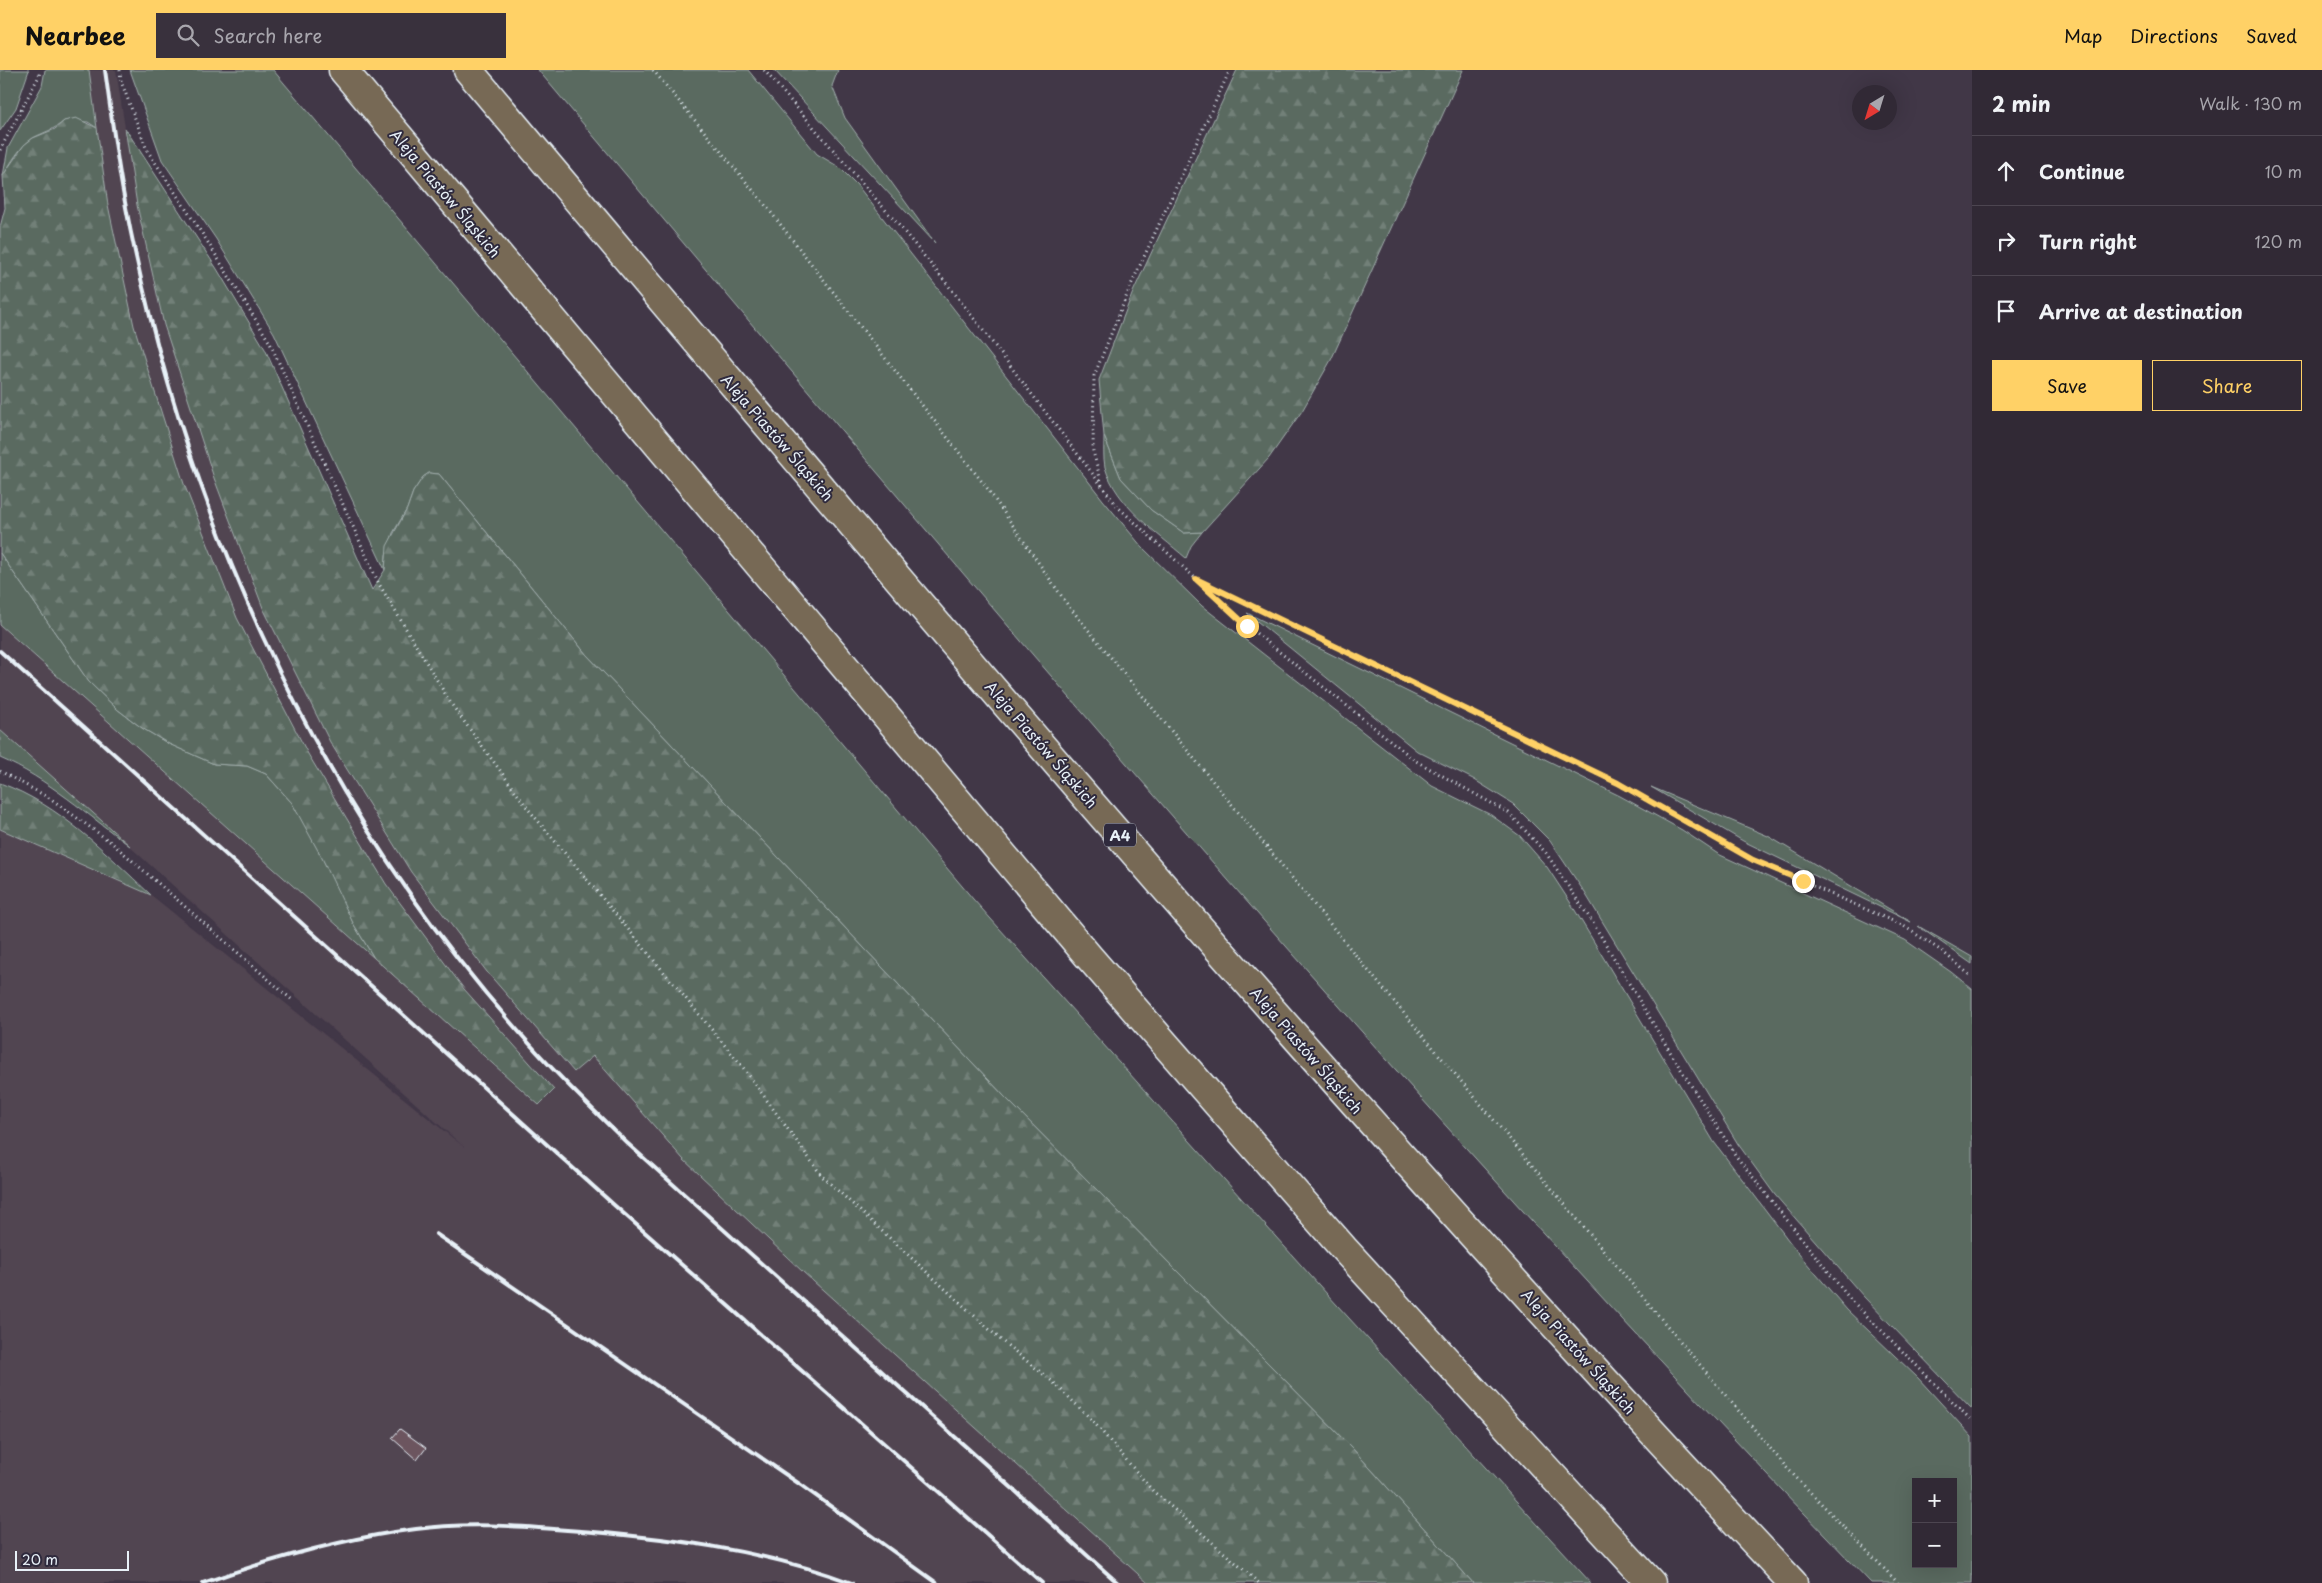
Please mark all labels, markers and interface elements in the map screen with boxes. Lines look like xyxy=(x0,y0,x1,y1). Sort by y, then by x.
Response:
search box xyxy=(156,13,506,58)
text: Nearbee xyxy=(25,17,126,53)
icon: search xyxy=(174,21,202,49)
text: Search here xyxy=(214,21,322,49)
text: Map xyxy=(2064,22,2102,49)
text: Directions xyxy=(2130,22,2218,49)
text: Saved xyxy=(2246,22,2297,49)
north arrow xyxy=(1852,85,1897,130)
text: 2 min xyxy=(1992,87,2051,119)
text: Walk · 130 m xyxy=(2199,91,2302,115)
street label: Aleja Piastów Śląskich xyxy=(385,124,507,262)
icon: ahead xyxy=(1992,157,2020,185)
text: Continue xyxy=(2039,157,2125,185)
text: 10 m xyxy=(2265,159,2302,183)
icon: right xyxy=(1992,227,2020,255)
text: Turn right xyxy=(2039,227,2137,255)
text: 120 m xyxy=(2255,229,2302,253)
icon: arrive xyxy=(1992,297,2020,325)
text: Arrive at destination xyxy=(2039,297,2243,325)
button: Save xyxy=(1992,360,2142,411)
button: Share xyxy=(2152,360,2302,411)
street label: Aleja Piastów Śląskich xyxy=(716,368,840,506)
route start xyxy=(1236,615,1259,638)
street label: Aleja Piastów Śląskich xyxy=(980,675,1104,813)
road number: A4 xyxy=(1104,824,1136,846)
route end xyxy=(1792,870,1815,893)
street label: Aleja Piastów Śląskich xyxy=(1245,981,1369,1119)
street label: Aleja Piastów Śląskich xyxy=(1516,1283,1642,1419)
map controls xyxy=(1912,1478,1957,1568)
button: + xyxy=(1912,1478,1957,1523)
button: − xyxy=(1912,1523,1957,1568)
scale bar xyxy=(15,1548,129,1571)
text: 20 m xyxy=(22,1549,58,1570)

